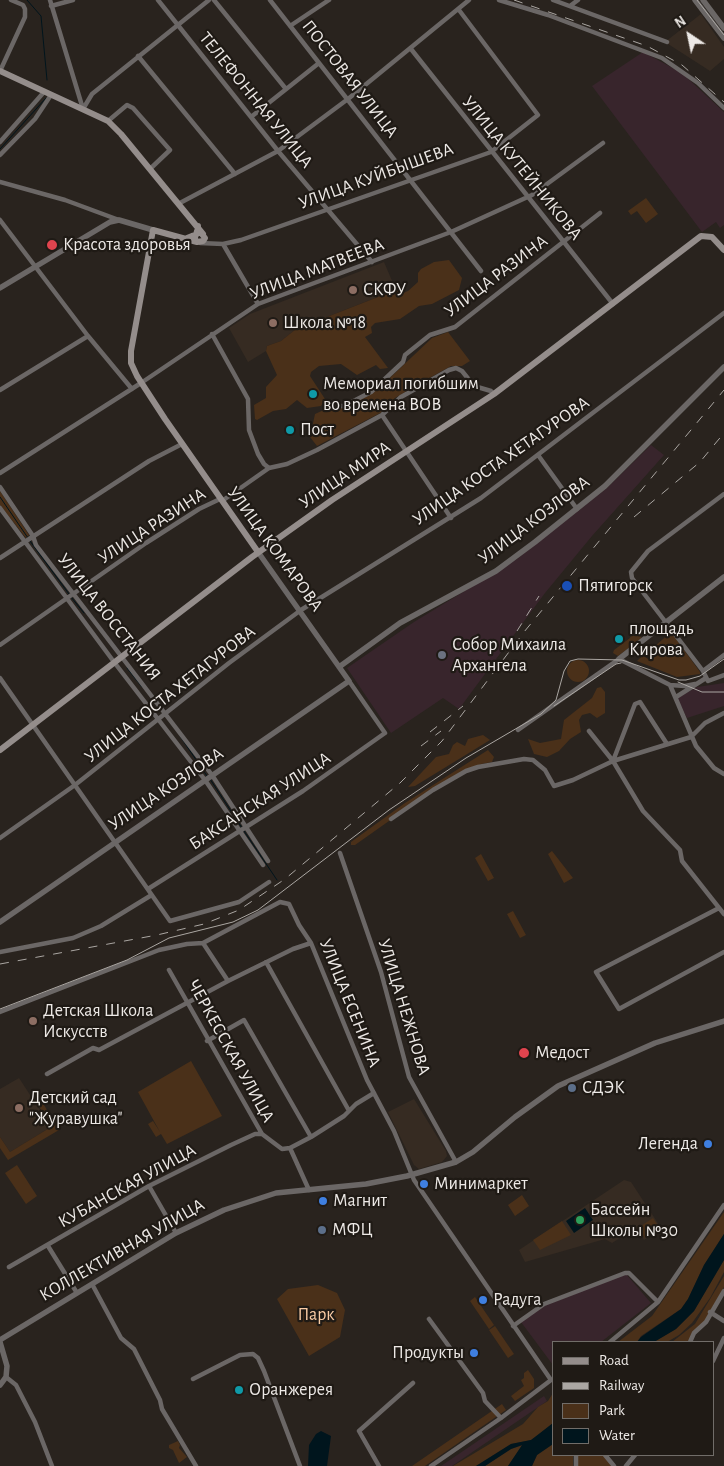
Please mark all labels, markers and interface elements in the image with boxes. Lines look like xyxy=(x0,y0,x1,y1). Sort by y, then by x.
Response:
north arrow xyxy=(664,10,714,60)
text: N xyxy=(673,14,689,31)
street label: ПОСТОВАЯ УЛИЦА xyxy=(297,16,403,142)
street label: ТЕЛЕФОННАЯ УЛИЦА xyxy=(195,28,317,172)
street label: УЛИЦА КУТЕЙНИКОВА xyxy=(457,92,587,244)
street label: УЛИЦА КУЙБЫШЕВА xyxy=(296,138,456,214)
street label: УЛИЦА РАЗИНА xyxy=(440,230,552,322)
place label: Красота здоровья xyxy=(63,234,191,256)
street label: УЛИЦА МАТВЕЕВА xyxy=(247,234,387,304)
marker: Красота здоровья xyxy=(45,238,59,252)
place label: СКФУ xyxy=(363,279,406,301)
marker: СКФУ xyxy=(347,284,359,296)
place label: Школа №18 xyxy=(283,312,366,334)
marker: Школа №18 xyxy=(267,317,279,329)
place label: Мемориал погибшим во времена ВОВ xyxy=(323,373,479,416)
marker: Мемориал погибшим во времена ВОВ xyxy=(307,388,319,400)
street label: УЛИЦА КОСТА ХЕТАГУРОВА xyxy=(408,392,594,530)
place label: Пост xyxy=(300,419,334,441)
marker: Пост xyxy=(284,424,296,436)
street label: УЛИЦА МИРА xyxy=(295,436,395,514)
street label: УЛИЦА КОЗЛОВА xyxy=(474,471,594,569)
street label: УЛИЦА КОМАРОВА xyxy=(222,482,328,616)
street label: УЛИЦА РАЗИНА xyxy=(94,483,210,569)
street label: УЛИЦА ВОССТАНИЯ xyxy=(53,549,165,685)
place label: Пятигорск xyxy=(578,575,653,597)
marker: Пятигорск xyxy=(560,579,574,593)
place label: площадь Кирова xyxy=(629,618,693,660)
street label: УЛИЦА КОСТА ХЕТАГУРОВА xyxy=(80,621,260,767)
marker: площадь Кирова xyxy=(613,633,625,645)
place label: Собор Михаила Архангела xyxy=(452,634,566,676)
marker: Собор Михаила Архангела xyxy=(436,649,448,661)
street label: УЛИЦА КОЗЛОВА xyxy=(105,743,227,835)
street label: БАКСАНСКАЯ УЛИЦА xyxy=(185,747,335,855)
street label: УЛИЦА ЕСЕНИНА xyxy=(314,936,386,1070)
street label: УЛИЦА НЕЖНОВА xyxy=(373,936,435,1078)
street label: ЧЕРКЕССКАЯ УЛИЦА xyxy=(183,976,279,1126)
place label: Детская Школа Искусств xyxy=(43,1000,153,1042)
marker: Детская Школа Искусств xyxy=(27,1015,39,1027)
place label: Медост xyxy=(535,1042,589,1064)
marker: Медост xyxy=(517,1046,531,1060)
place label: СДЭК xyxy=(582,1077,625,1099)
marker: СДЭК xyxy=(566,1082,578,1094)
place label: Детский сад "Журавушка" xyxy=(29,1087,123,1130)
marker: Детский сад "Журавушка" xyxy=(13,1102,25,1114)
place label: Легенда xyxy=(638,1133,698,1155)
marker: Легенда xyxy=(702,1138,714,1150)
street label: КУБАНСКАЯ УЛИЦА xyxy=(54,1139,200,1233)
place label: Минимаркет xyxy=(434,1173,528,1195)
marker: Минимаркет xyxy=(418,1178,430,1190)
place label: Магнит xyxy=(333,1190,387,1212)
street label: КОЛЛЕКТИВНАЯ УЛИЦА xyxy=(36,1194,208,1306)
marker: Магнит xyxy=(317,1195,329,1207)
place label: Бассейн Школы №30 xyxy=(590,1199,678,1242)
marker: Бассейн Школы №30 xyxy=(574,1214,586,1226)
place label: МФЦ xyxy=(332,1219,373,1241)
marker: МФЦ xyxy=(316,1224,328,1236)
place label: Радуга xyxy=(493,1289,541,1311)
marker: Радуга xyxy=(477,1294,489,1306)
park label: Парк xyxy=(297,1304,335,1326)
legend xyxy=(552,1341,714,1456)
place label: Продукты xyxy=(392,1342,464,1364)
marker: Продукты xyxy=(468,1347,480,1359)
text: Road xyxy=(599,1353,629,1368)
text: Railway xyxy=(599,1378,644,1393)
place label: Оранжерея xyxy=(249,1379,333,1401)
marker: Оранжерея xyxy=(233,1384,245,1396)
text: Park xyxy=(599,1403,625,1418)
text: Water xyxy=(599,1428,635,1443)

